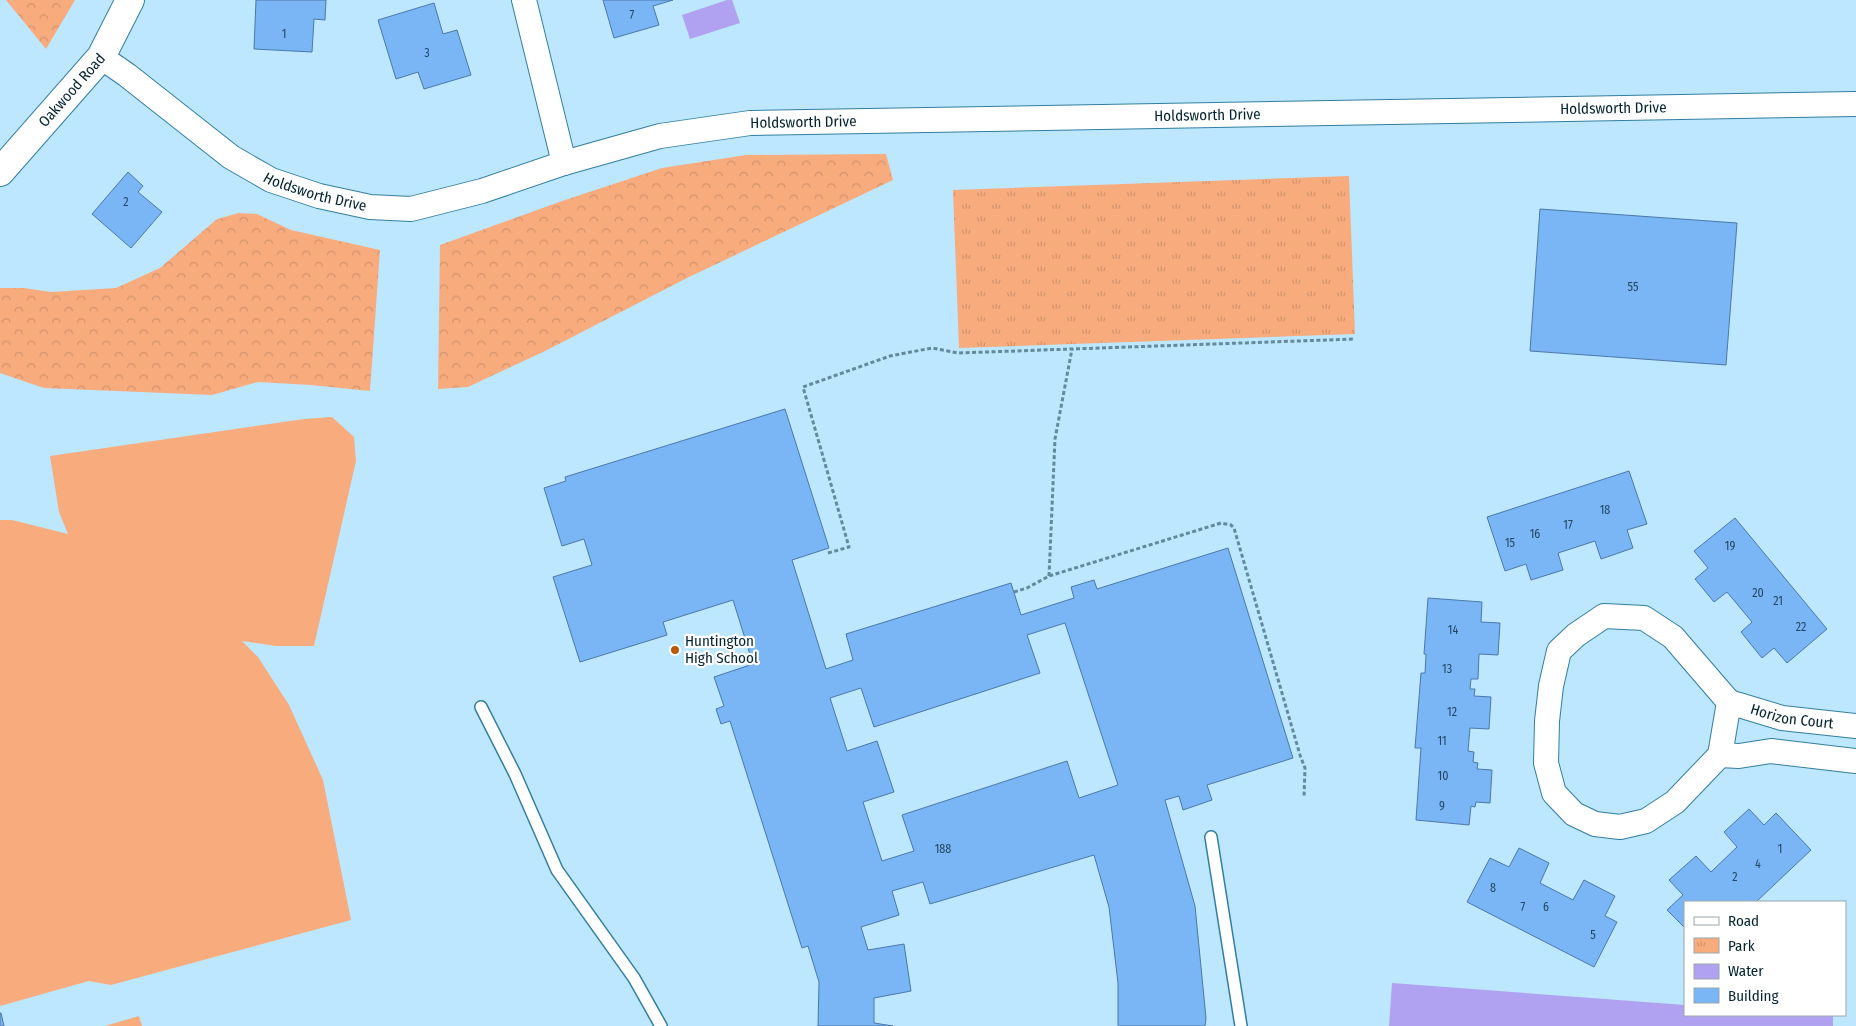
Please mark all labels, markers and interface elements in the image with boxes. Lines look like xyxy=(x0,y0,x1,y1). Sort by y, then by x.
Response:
house number: 7 xyxy=(630,8,635,22)
house number: 1 xyxy=(282,27,286,41)
house number: 3 xyxy=(424,46,430,60)
street label: Oakwood Road xyxy=(35,50,109,131)
street label: Holdsworth Drive xyxy=(1560,98,1667,118)
street label: Holdsworth Drive xyxy=(1154,105,1261,125)
street label: Holdsworth Drive xyxy=(750,112,857,132)
street label: Holdsworth Drive xyxy=(260,169,368,215)
house number: 2 xyxy=(123,195,129,209)
house number: 55 xyxy=(1628,280,1639,294)
house number: 18 xyxy=(1600,503,1610,517)
house number: 17 xyxy=(1563,518,1573,532)
house number: 16 xyxy=(1530,527,1540,541)
house number: 15 xyxy=(1505,536,1516,550)
house number: 19 xyxy=(1725,539,1735,553)
house number: 20 xyxy=(1752,586,1764,600)
house number: 21 xyxy=(1773,594,1783,608)
house number: 22 xyxy=(1796,620,1806,634)
house number: 14 xyxy=(1448,623,1458,637)
place label: Huntington High School xyxy=(685,632,758,667)
marker: Huntington High School xyxy=(669,644,681,656)
house number: 13 xyxy=(1442,662,1452,676)
street label: Horizon Court xyxy=(1748,700,1835,733)
house number: 12 xyxy=(1447,705,1457,719)
house number: 11 xyxy=(1437,734,1447,748)
house number: 10 xyxy=(1438,769,1448,783)
house number: 9 xyxy=(1439,799,1445,813)
house number: 188 xyxy=(935,842,951,856)
house number: 1 xyxy=(1778,842,1782,856)
house number: 4 xyxy=(1755,857,1761,871)
house number: 2 xyxy=(1732,870,1738,884)
house number: 8 xyxy=(1490,881,1496,895)
house number: 7 xyxy=(1521,900,1526,914)
house number: 6 xyxy=(1543,900,1549,914)
legend xyxy=(1684,901,1846,1016)
text: Road xyxy=(1728,912,1759,930)
house number: 5 xyxy=(1590,928,1596,942)
text: Park xyxy=(1728,937,1755,955)
text: Water xyxy=(1728,962,1764,980)
text: Building xyxy=(1728,987,1779,1005)

